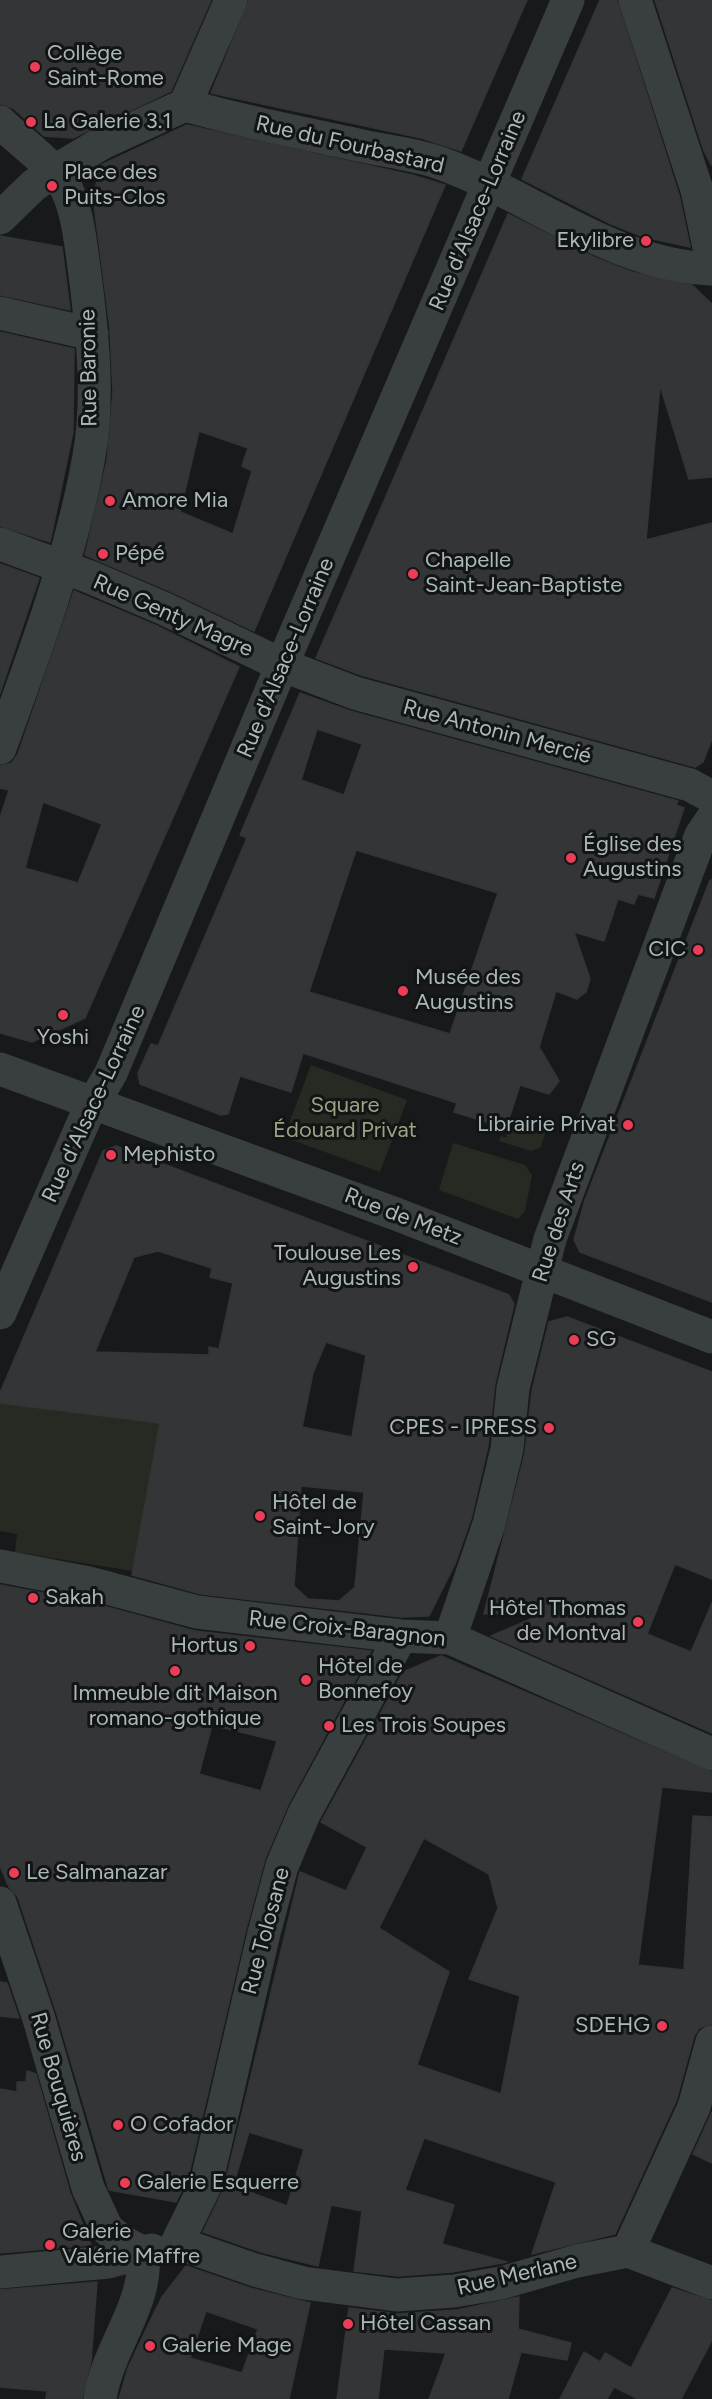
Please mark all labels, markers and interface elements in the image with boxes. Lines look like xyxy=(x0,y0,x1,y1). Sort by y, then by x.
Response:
place label: Collège Saint-Rome xyxy=(47,41,164,92)
marker: Collège Saint-Rome xyxy=(28,60,42,74)
street label: Rue d'Alsace-Lorraine xyxy=(424,107,532,315)
place label: La Galerie 3.1 xyxy=(43,109,172,135)
street label: Rue du Fourbastard xyxy=(253,110,447,180)
marker: La Galerie 3.1 xyxy=(24,115,38,129)
place label: Place des Puits-Clos xyxy=(64,160,165,212)
marker: Place des Puits-Clos xyxy=(45,179,59,193)
place label: Ekylibre xyxy=(556,228,634,254)
marker: Ekylibre xyxy=(639,234,653,248)
street label: Rue Baronie xyxy=(75,309,103,427)
place label: Amore Mia xyxy=(122,488,228,514)
marker: Amore Mia xyxy=(103,494,117,508)
place label: Pépé xyxy=(115,541,165,567)
marker: Pépé xyxy=(96,547,110,561)
place label: Chapelle Saint-Jean-Baptiste xyxy=(425,548,622,600)
street label: Rue d'Alsace-Lorraine xyxy=(232,554,340,762)
marker: Chapelle Saint-Jean-Baptiste xyxy=(406,567,420,581)
street label: Rue Genty Magre xyxy=(89,569,257,663)
street label: Rue Antonin Mercié xyxy=(400,694,594,770)
place label: Église des Augustins xyxy=(583,832,682,884)
marker: Église des Augustins xyxy=(564,851,578,865)
place label: CIC xyxy=(648,937,686,963)
marker: CIC xyxy=(691,943,705,957)
place label: Musée des Augustins xyxy=(415,965,521,1016)
marker: Musée des Augustins xyxy=(396,984,410,998)
street label: Rue d'Alsace-Lorraine xyxy=(37,1001,151,1207)
marker: Yoshi xyxy=(56,1008,70,1022)
place label: Yoshi xyxy=(37,1025,89,1051)
park label: Square Édouard Privat xyxy=(273,1093,417,1144)
place label: Librairie Privat xyxy=(477,1112,616,1138)
marker: Librairie Privat xyxy=(621,1118,635,1132)
place label: Mephisto xyxy=(123,1142,215,1168)
marker: Mephisto xyxy=(104,1148,118,1162)
street label: Rue des Arts xyxy=(527,1158,591,1286)
street label: Rue de Metz xyxy=(341,1183,465,1251)
place label: Toulouse Les Augustins xyxy=(274,1241,401,1292)
marker: Toulouse Les Augustins xyxy=(406,1260,420,1274)
place label: SG xyxy=(586,1327,616,1353)
marker: SG xyxy=(567,1333,581,1347)
place label: CPES - IPRESS xyxy=(389,1415,537,1441)
marker: CPES - IPRESS xyxy=(542,1421,556,1435)
place label: Hôtel de Saint-Jory xyxy=(272,1490,375,1542)
marker: Hôtel de Saint-Jory xyxy=(253,1509,267,1523)
place label: Sakah xyxy=(45,1585,104,1611)
marker: Sakah xyxy=(26,1591,40,1605)
place label: Hôtel Thomas de Montval xyxy=(489,1596,626,1648)
street label: Rue Croix-Baragnon xyxy=(247,1606,447,1652)
marker: Hôtel Thomas de Montval xyxy=(631,1615,645,1629)
place label: Hortus xyxy=(170,1633,238,1659)
marker: Hortus xyxy=(243,1639,257,1653)
place label: Hôtel de Bonnefoy xyxy=(318,1654,413,1706)
marker: Immeuble dit Maison romano-gothique xyxy=(168,1664,182,1678)
marker: Hôtel de Bonnefoy xyxy=(299,1673,313,1687)
place label: Immeuble dit Maison romano-gothique xyxy=(73,1681,277,1732)
place label: Les Trois Soupes xyxy=(341,1713,506,1739)
marker: Les Trois Soupes xyxy=(322,1719,336,1733)
place label: Le Salmanazar xyxy=(26,1860,167,1886)
street label: Rue Tolosane xyxy=(236,1865,296,1997)
marker: Le Salmanazar xyxy=(7,1866,21,1880)
street label: Rue Bouquières xyxy=(24,2009,92,2165)
place label: SDEHG xyxy=(575,2013,650,2039)
marker: SDEHG xyxy=(655,2019,669,2033)
place label: O Cofador xyxy=(130,2112,233,2138)
marker: O Cofador xyxy=(111,2118,125,2132)
place label: Galerie Esquerre xyxy=(137,2170,299,2196)
marker: Galerie Esquerre xyxy=(118,2176,132,2190)
place label: Galerie Valérie Maffre xyxy=(62,2219,200,2270)
marker: Galerie Valérie Maffre xyxy=(43,2238,57,2252)
street label: Rue Merlane xyxy=(455,2248,579,2302)
place label: Hôtel Cassan xyxy=(360,2311,491,2337)
marker: Hôtel Cassan xyxy=(341,2317,355,2331)
place label: Galerie Mage xyxy=(162,2333,292,2359)
marker: Galerie Mage xyxy=(143,2339,157,2353)

